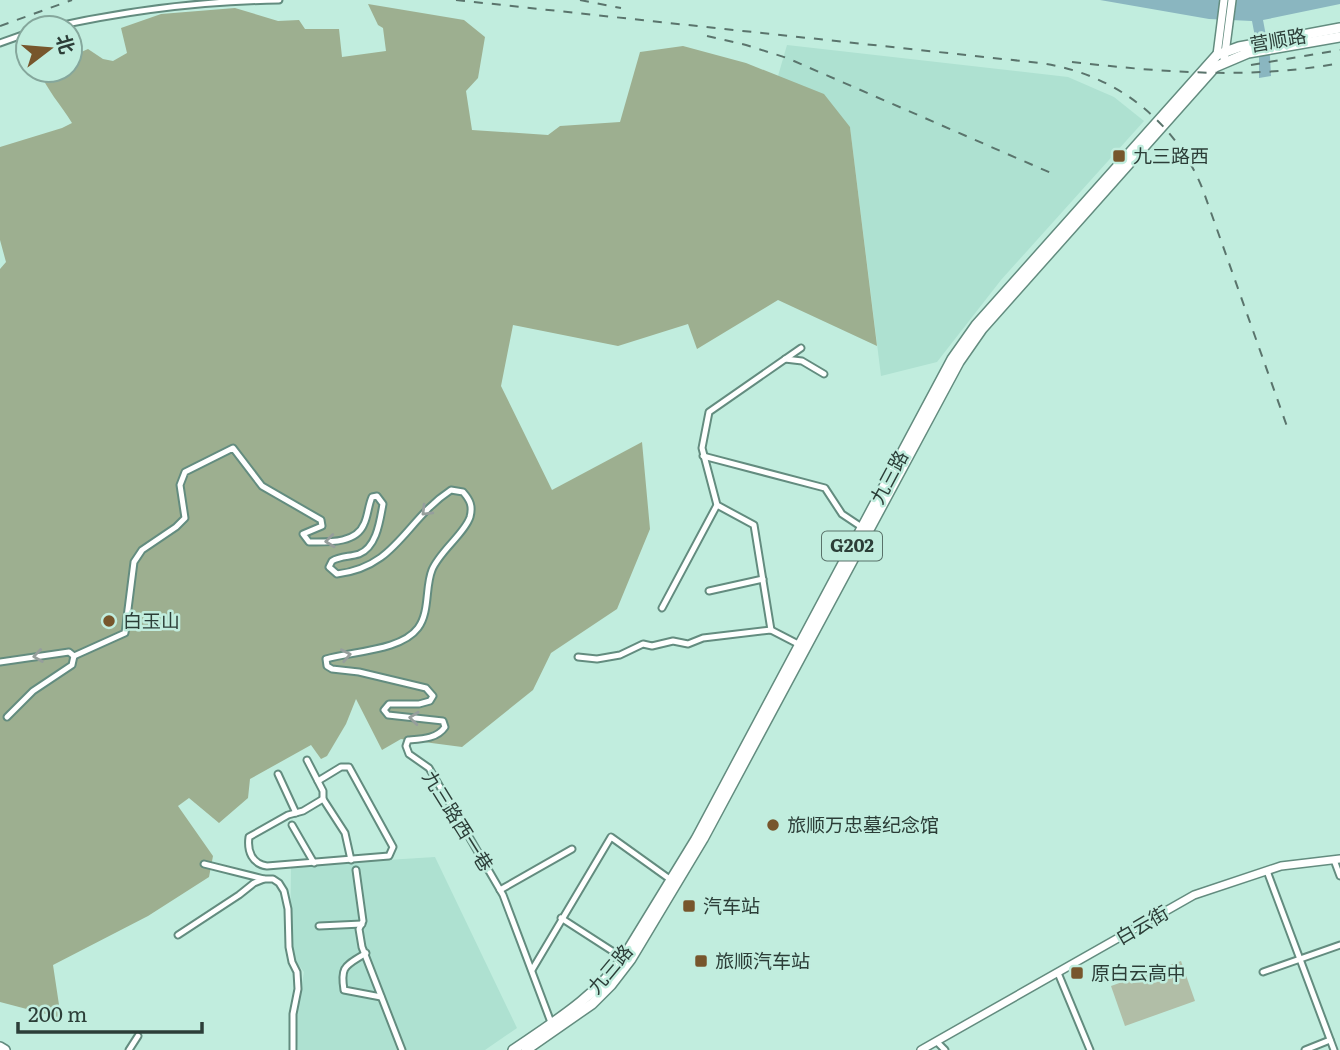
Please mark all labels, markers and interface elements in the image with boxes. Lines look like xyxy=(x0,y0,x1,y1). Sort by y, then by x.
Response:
north arrow xyxy=(14,14,84,84)
street label: 营顺路 xyxy=(1247,20,1308,58)
text: 北 xyxy=(50,31,82,57)
place label: 九三路西 xyxy=(1133,141,1209,169)
marker: 九三路西 xyxy=(1111,148,1127,164)
street label: 九三路 xyxy=(862,445,914,508)
one-way arrow xyxy=(421,503,434,516)
road number: G202 xyxy=(822,532,882,560)
one-way arrow xyxy=(324,533,335,548)
place label: 白玉山 xyxy=(123,606,180,634)
marker: 白玉山 xyxy=(101,613,117,629)
one-way arrow xyxy=(340,648,352,663)
one-way arrow xyxy=(32,649,44,664)
one-way arrow xyxy=(408,711,419,726)
street label: 九三路西一巷 xyxy=(417,765,501,876)
place label: 旅顺万忠墓纪念馆 xyxy=(787,810,939,838)
marker: 旅顺万忠墓纪念馆 xyxy=(765,817,781,833)
place label: 汽车站 xyxy=(703,891,760,919)
marker: 汽车站 xyxy=(681,898,697,914)
street label: 白云街 xyxy=(1110,898,1173,951)
street label: 九三路 xyxy=(580,938,638,999)
place label: 旅顺汽车站 xyxy=(715,946,810,974)
marker: 旅顺汽车站 xyxy=(693,953,709,969)
place label: 原白云高中 xyxy=(1091,958,1186,986)
marker: 原白云高中 xyxy=(1069,965,1085,981)
scale bar xyxy=(18,990,201,1034)
text: 200 m xyxy=(28,997,88,1028)

